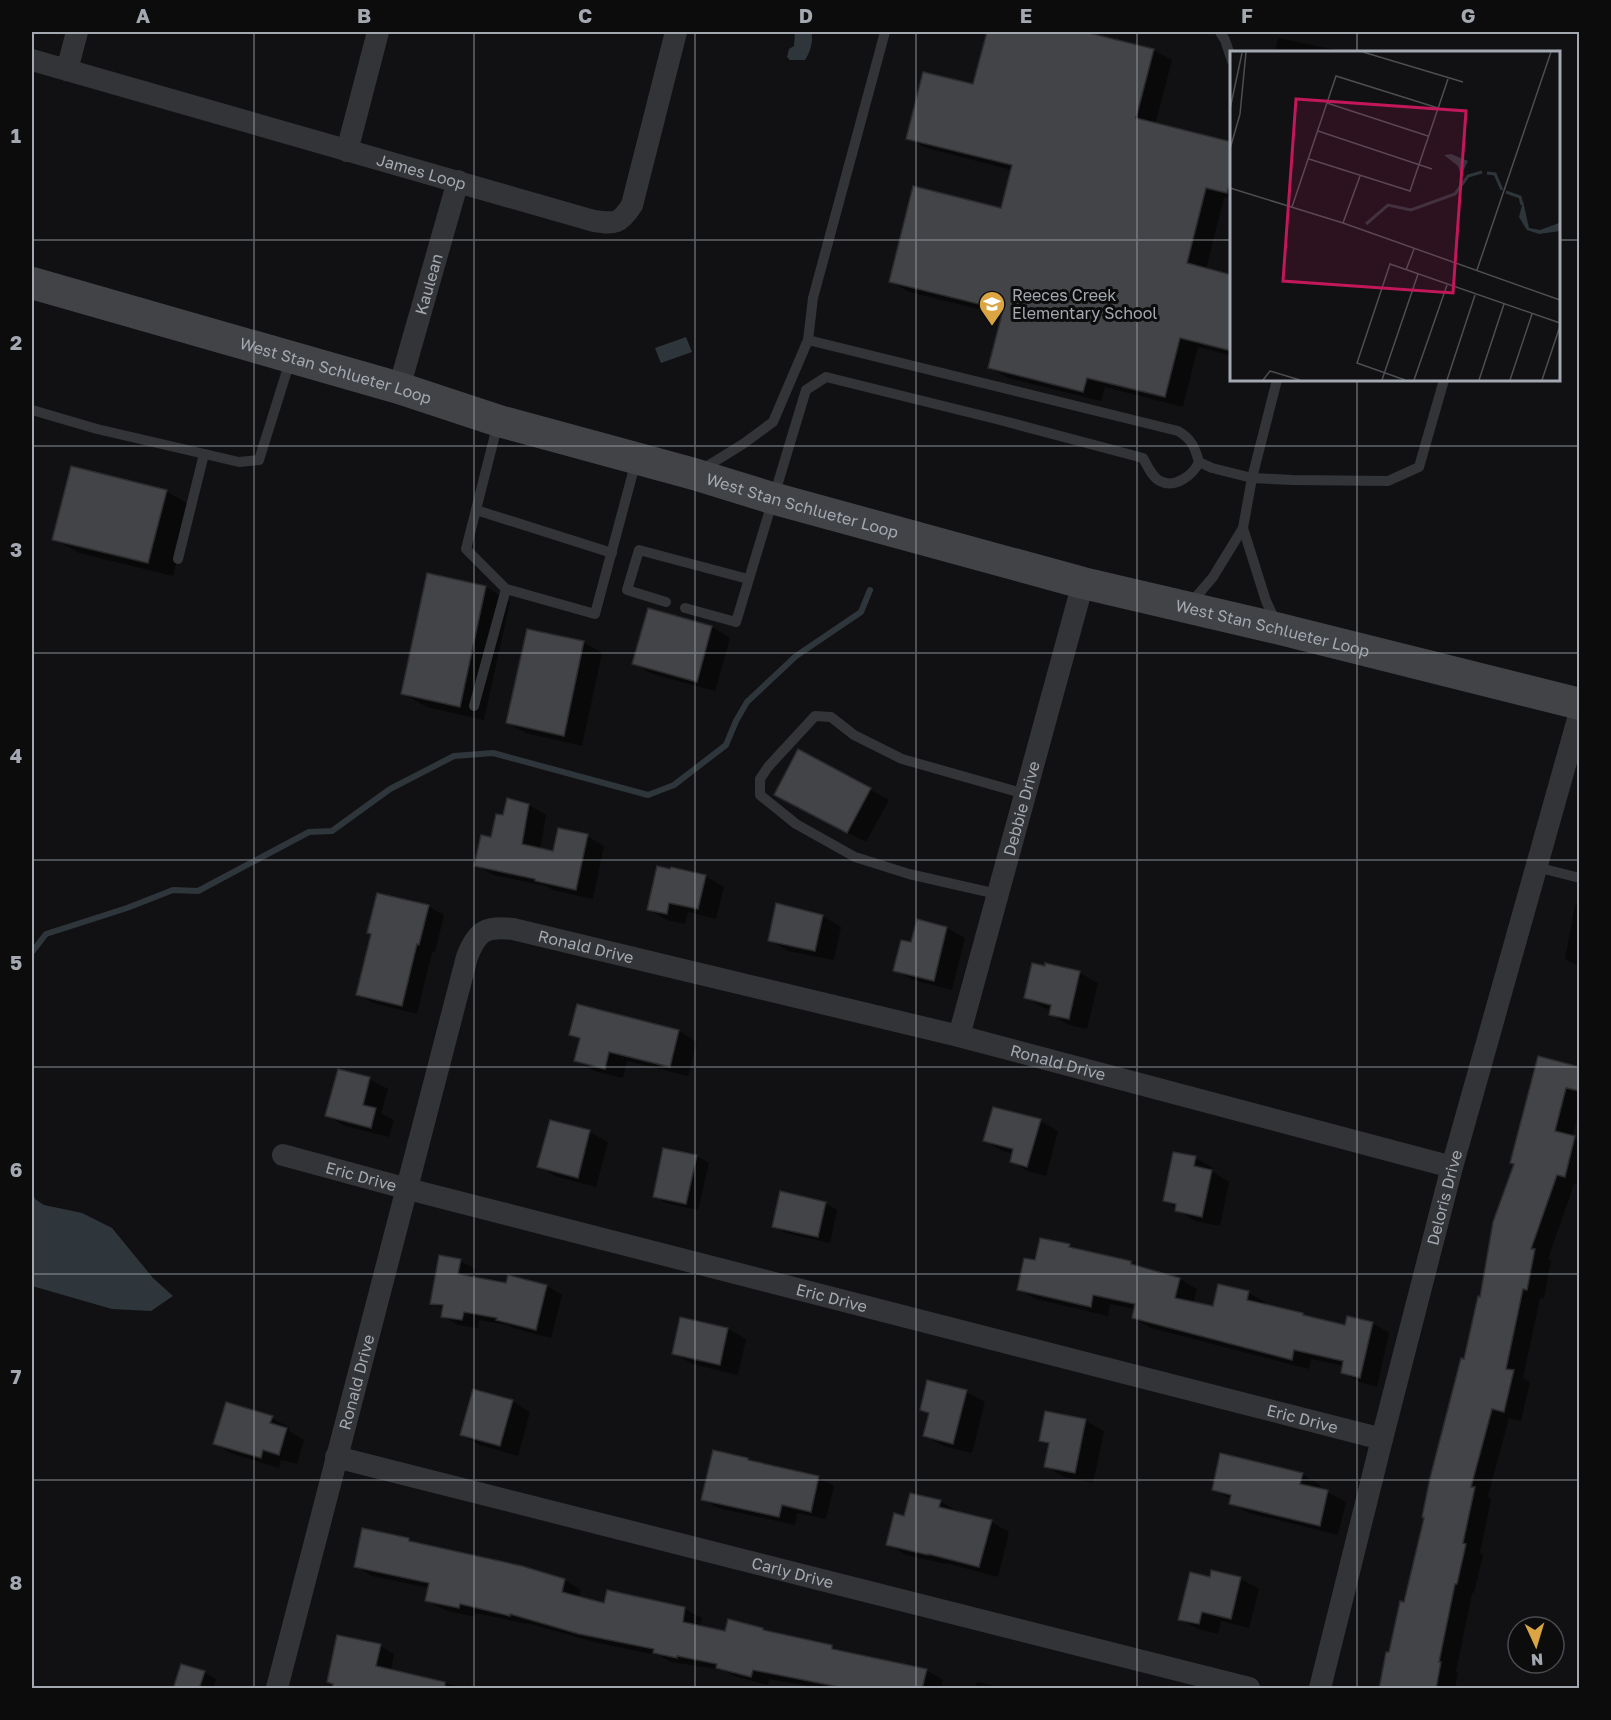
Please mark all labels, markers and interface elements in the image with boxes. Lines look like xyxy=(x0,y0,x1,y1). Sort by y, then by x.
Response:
text: A xyxy=(136,3,150,27)
text: B xyxy=(357,3,371,27)
text: C xyxy=(578,3,592,27)
text: D xyxy=(799,3,813,27)
text: E xyxy=(1020,3,1032,27)
text: F xyxy=(1241,3,1253,27)
text: G xyxy=(1461,3,1475,27)
inset map xyxy=(1230,51,1560,381)
text: 1 xyxy=(11,123,21,147)
street label: James Loop xyxy=(374,149,468,194)
street label: Kaulean xyxy=(410,251,447,317)
place label: Reeces Creek Elementary School xyxy=(1012,285,1157,323)
school or university icon: Reeces Creek Elementary School xyxy=(977,289,1007,327)
text: 2 xyxy=(10,330,22,354)
street label: West Stan Schlueter Loop xyxy=(237,333,434,408)
street label: West Stan Schlueter Loop xyxy=(704,468,901,542)
text: 3 xyxy=(10,537,22,561)
street label: West Stan Schlueter Loop xyxy=(1174,595,1372,661)
text: 4 xyxy=(10,743,22,767)
street label: Debbie Drive xyxy=(999,759,1044,858)
street label: Ronald Drive xyxy=(536,925,636,968)
text: 5 xyxy=(10,950,22,974)
street label: Ronald Drive xyxy=(1008,1040,1108,1085)
street label: Deloris Drive xyxy=(1422,1148,1466,1247)
text: 6 xyxy=(10,1157,22,1181)
street label: Eric Drive xyxy=(323,1157,399,1195)
street label: Eric Drive xyxy=(794,1279,869,1316)
street label: Ronald Drive xyxy=(334,1332,378,1432)
text: 7 xyxy=(11,1364,22,1388)
street label: Eric Drive xyxy=(1265,1400,1340,1437)
street label: Carly Drive xyxy=(750,1553,836,1592)
text: 8 xyxy=(10,1570,22,1594)
north arrow xyxy=(1506,1615,1566,1675)
text: N xyxy=(1530,1650,1544,1670)

